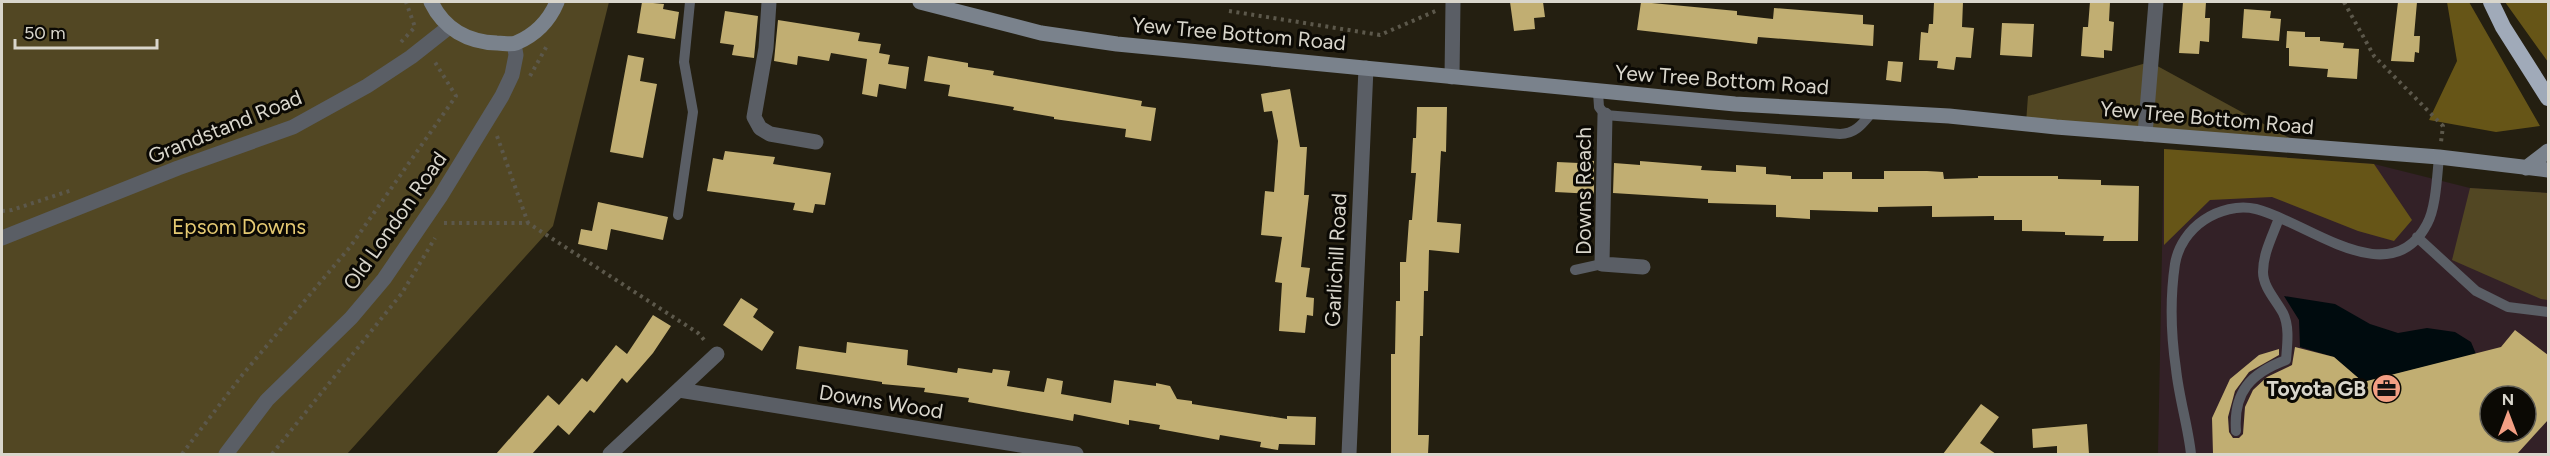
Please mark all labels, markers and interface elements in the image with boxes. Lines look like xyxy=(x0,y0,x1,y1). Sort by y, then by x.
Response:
scale bar xyxy=(15,12,158,50)
street label: Yew Tree Bottom Road xyxy=(1131,12,1347,55)
text: 50 m xyxy=(24,22,66,44)
street label: Yew Tree Bottom Road xyxy=(1614,60,1830,99)
street label: Grandstand Road xyxy=(144,84,305,169)
street label: Yew Tree Bottom Road xyxy=(2099,96,2315,139)
street label: Downs Reach xyxy=(1571,127,1596,255)
street label: Old London Road xyxy=(338,147,452,295)
street label: Garlichill Road xyxy=(1320,192,1351,328)
park label: Epsom Downs xyxy=(172,214,306,239)
office icon: Toyota GB xyxy=(2371,373,2403,405)
place label: Toyota GB xyxy=(2267,376,2366,401)
street label: Downs Wood xyxy=(817,379,945,424)
north arrow xyxy=(2478,384,2538,444)
text: N xyxy=(2502,390,2514,409)

